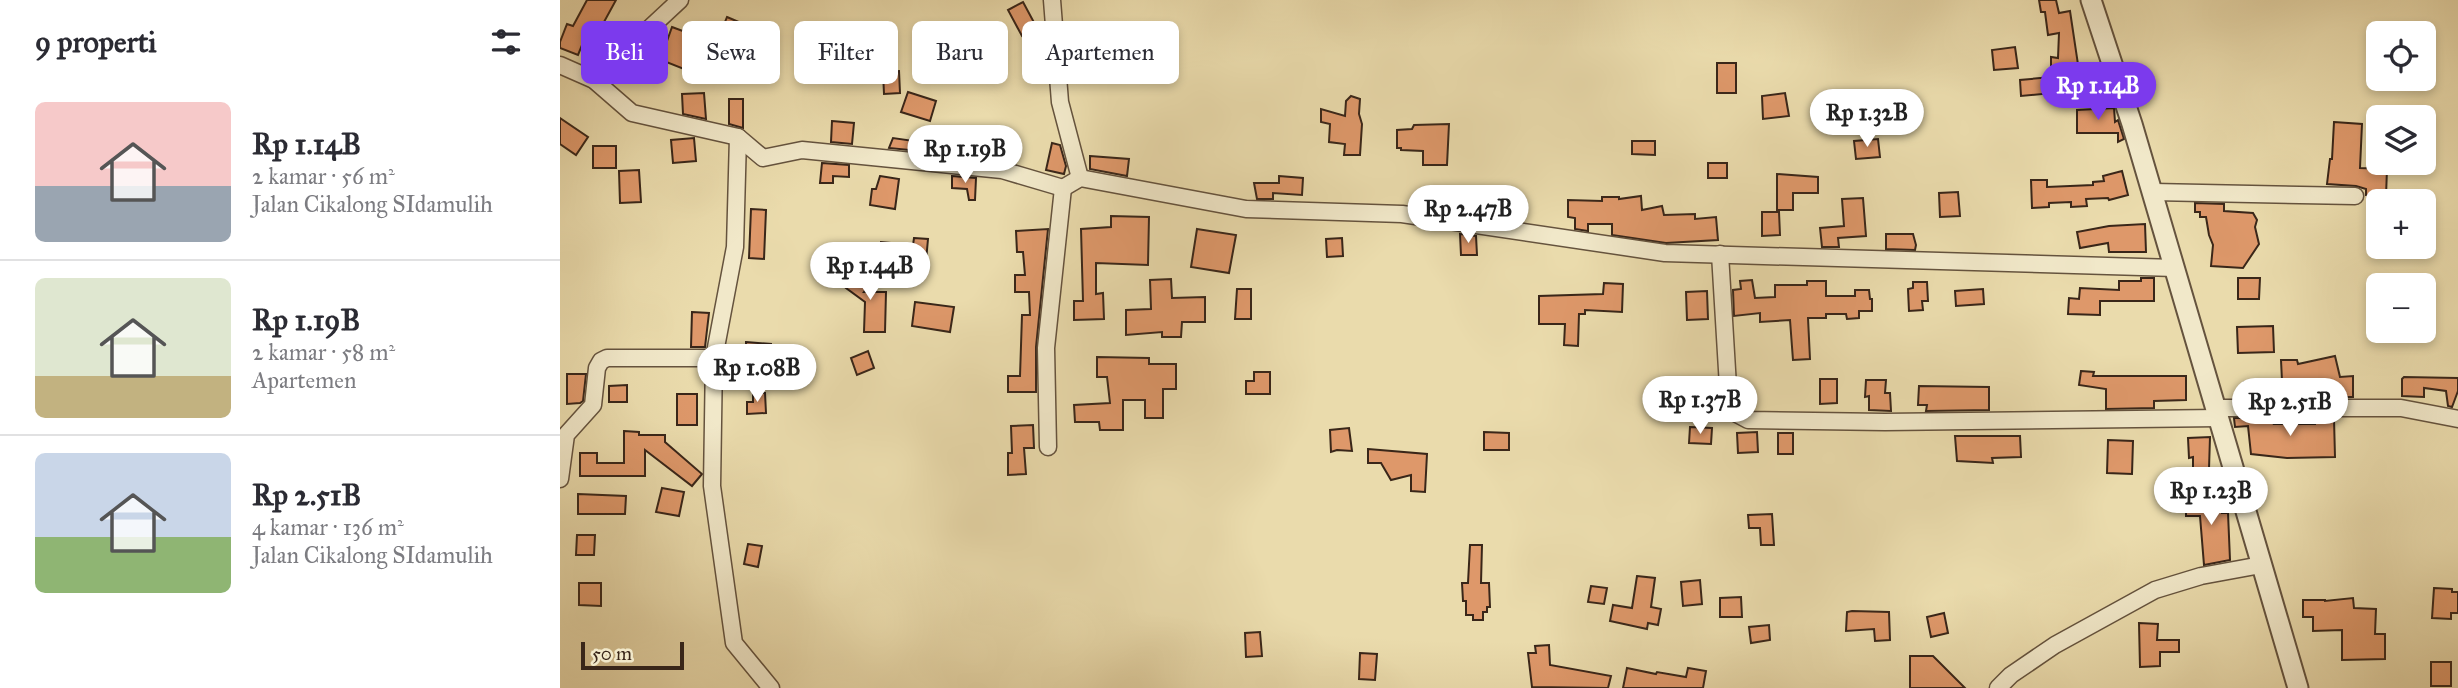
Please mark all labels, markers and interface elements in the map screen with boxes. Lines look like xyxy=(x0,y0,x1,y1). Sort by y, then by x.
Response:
chip: Beli xyxy=(581,21,668,84)
chip: Sewa xyxy=(682,21,780,84)
chip: Filter xyxy=(794,21,898,84)
chip: Baru xyxy=(912,21,1008,84)
chip: Apartemen xyxy=(1022,21,1179,84)
map controls xyxy=(2366,21,2436,343)
button: locate xyxy=(2366,21,2436,91)
icon: filters xyxy=(487,23,525,61)
text: 9 properti xyxy=(35,24,157,60)
pin: Rp 1.14B xyxy=(2026,62,2170,122)
text: Rp 1.14B xyxy=(2056,71,2140,99)
pin: Rp 1.32B xyxy=(1795,90,1939,149)
text: Rp 1.32B xyxy=(1826,98,1908,126)
button: layers xyxy=(2366,105,2436,175)
pin: Rp 1.19B xyxy=(893,125,1037,185)
text: Rp 1.14B xyxy=(252,126,361,162)
icon: home xyxy=(91,130,175,214)
text: Rp 1.19B xyxy=(924,134,1007,162)
text: 2 kamar · 56 m² xyxy=(252,162,395,190)
pin: Rp 2.47B xyxy=(1396,186,1540,245)
button: + xyxy=(2366,189,2436,259)
text: Jalan Cikalong SIdamulih xyxy=(252,190,493,218)
text: Rp 2.47B xyxy=(1424,194,1512,222)
pin: Rp 1.44B xyxy=(798,243,942,302)
text: Rp 1.44B xyxy=(826,251,914,279)
button: − xyxy=(2366,273,2436,343)
text: Rp 1.19B xyxy=(252,302,360,338)
icon: home xyxy=(91,306,175,390)
text: 2 kamar · 58 m² xyxy=(252,338,395,366)
pin: Rp 1.08B xyxy=(685,344,829,404)
text: Rp 1.08B xyxy=(713,353,801,381)
text: Apartemen xyxy=(252,366,356,394)
pin: Rp 1.37B xyxy=(1628,376,1772,436)
pin: Rp 2.51B xyxy=(2218,378,2362,438)
text: Rp 1.37B xyxy=(1658,385,1742,413)
text: Rp 2.51B xyxy=(2248,387,2332,415)
pin: Rp 1.23B xyxy=(2139,468,2283,527)
text: Rp 1.23B xyxy=(2170,476,2252,504)
text: Rp 2.51B xyxy=(252,477,361,513)
icon: home xyxy=(91,481,175,565)
text: 4 kamar · 136 m² xyxy=(252,513,404,541)
text: Jalan Cikalong SIdamulih xyxy=(252,541,493,569)
scale bar xyxy=(581,639,684,671)
text: 50 m xyxy=(592,642,632,665)

